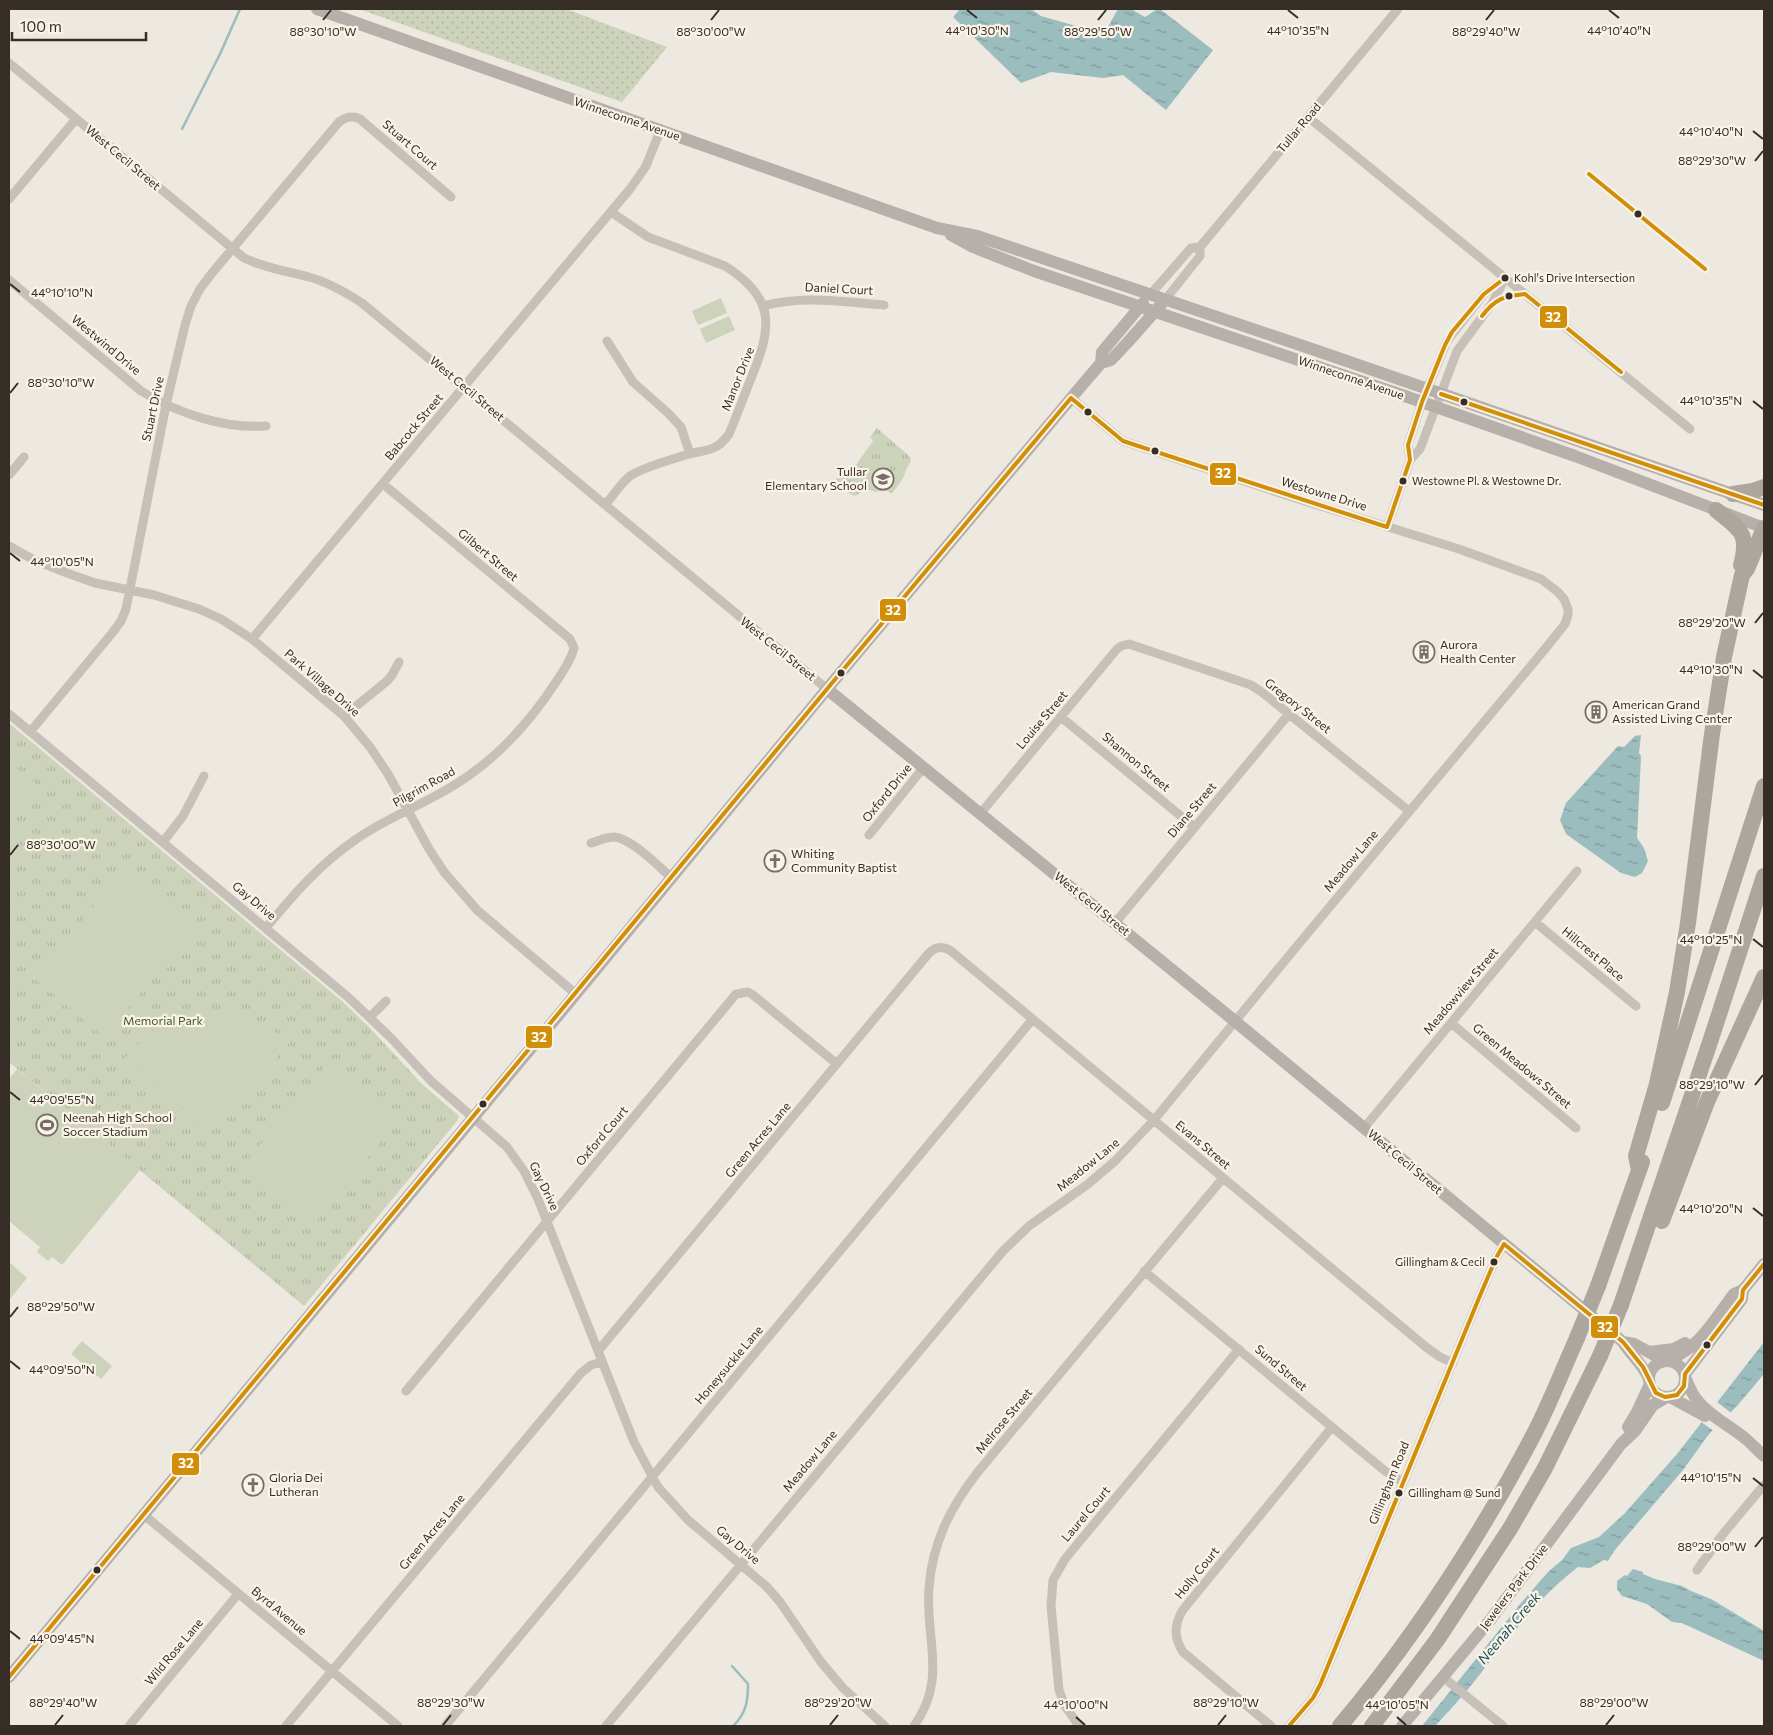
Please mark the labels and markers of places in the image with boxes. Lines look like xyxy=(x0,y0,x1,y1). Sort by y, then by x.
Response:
unlabelled marker xyxy=(1633,209,1643,219)
place label: Kohl's Drive Intersection xyxy=(1514,271,1635,284)
marker: Kohl's Drive Intersection xyxy=(1500,273,1510,283)
unlabelled marker xyxy=(1504,291,1514,301)
unlabelled marker xyxy=(1459,397,1469,407)
unlabelled marker xyxy=(1083,407,1093,417)
unlabelled marker xyxy=(1150,446,1160,456)
place label: Tullar Elementary School xyxy=(765,464,867,492)
school or university icon: Tullar Elementary School xyxy=(871,467,895,491)
place label: Westowne Pl. & Westowne Dr. xyxy=(1412,474,1562,487)
marker: Westowne Pl. & Westowne Dr. xyxy=(1398,476,1408,486)
place label: Aurora Health Center xyxy=(1440,637,1516,665)
building icon: Aurora Health Center xyxy=(1412,640,1436,664)
unlabelled marker xyxy=(836,668,846,678)
place label: American Grand Assisted Living Center xyxy=(1612,697,1733,725)
building icon: American Grand Assisted Living Center xyxy=(1584,700,1608,724)
place label: Whiting Community Baptist xyxy=(791,846,897,874)
church icon: Whiting Community Baptist xyxy=(763,849,787,873)
unlabelled marker xyxy=(478,1099,488,1109)
place label: Neenah High School Soccer Stadium xyxy=(63,1110,172,1138)
sports icon: Neenah High School Soccer Stadium xyxy=(35,1113,59,1137)
place label: Gillingham & Cecil xyxy=(1395,1255,1485,1268)
marker: Gillingham & Cecil xyxy=(1489,1257,1499,1267)
unlabelled marker xyxy=(1702,1340,1712,1350)
place label: Gloria Dei Lutheran xyxy=(269,1470,323,1498)
church icon: Gloria Dei Lutheran xyxy=(241,1473,265,1497)
place label: Gillingham @ Sund xyxy=(1408,1486,1500,1499)
marker: Gillingham @ Sund xyxy=(1394,1488,1404,1498)
unlabelled marker xyxy=(92,1565,102,1575)

